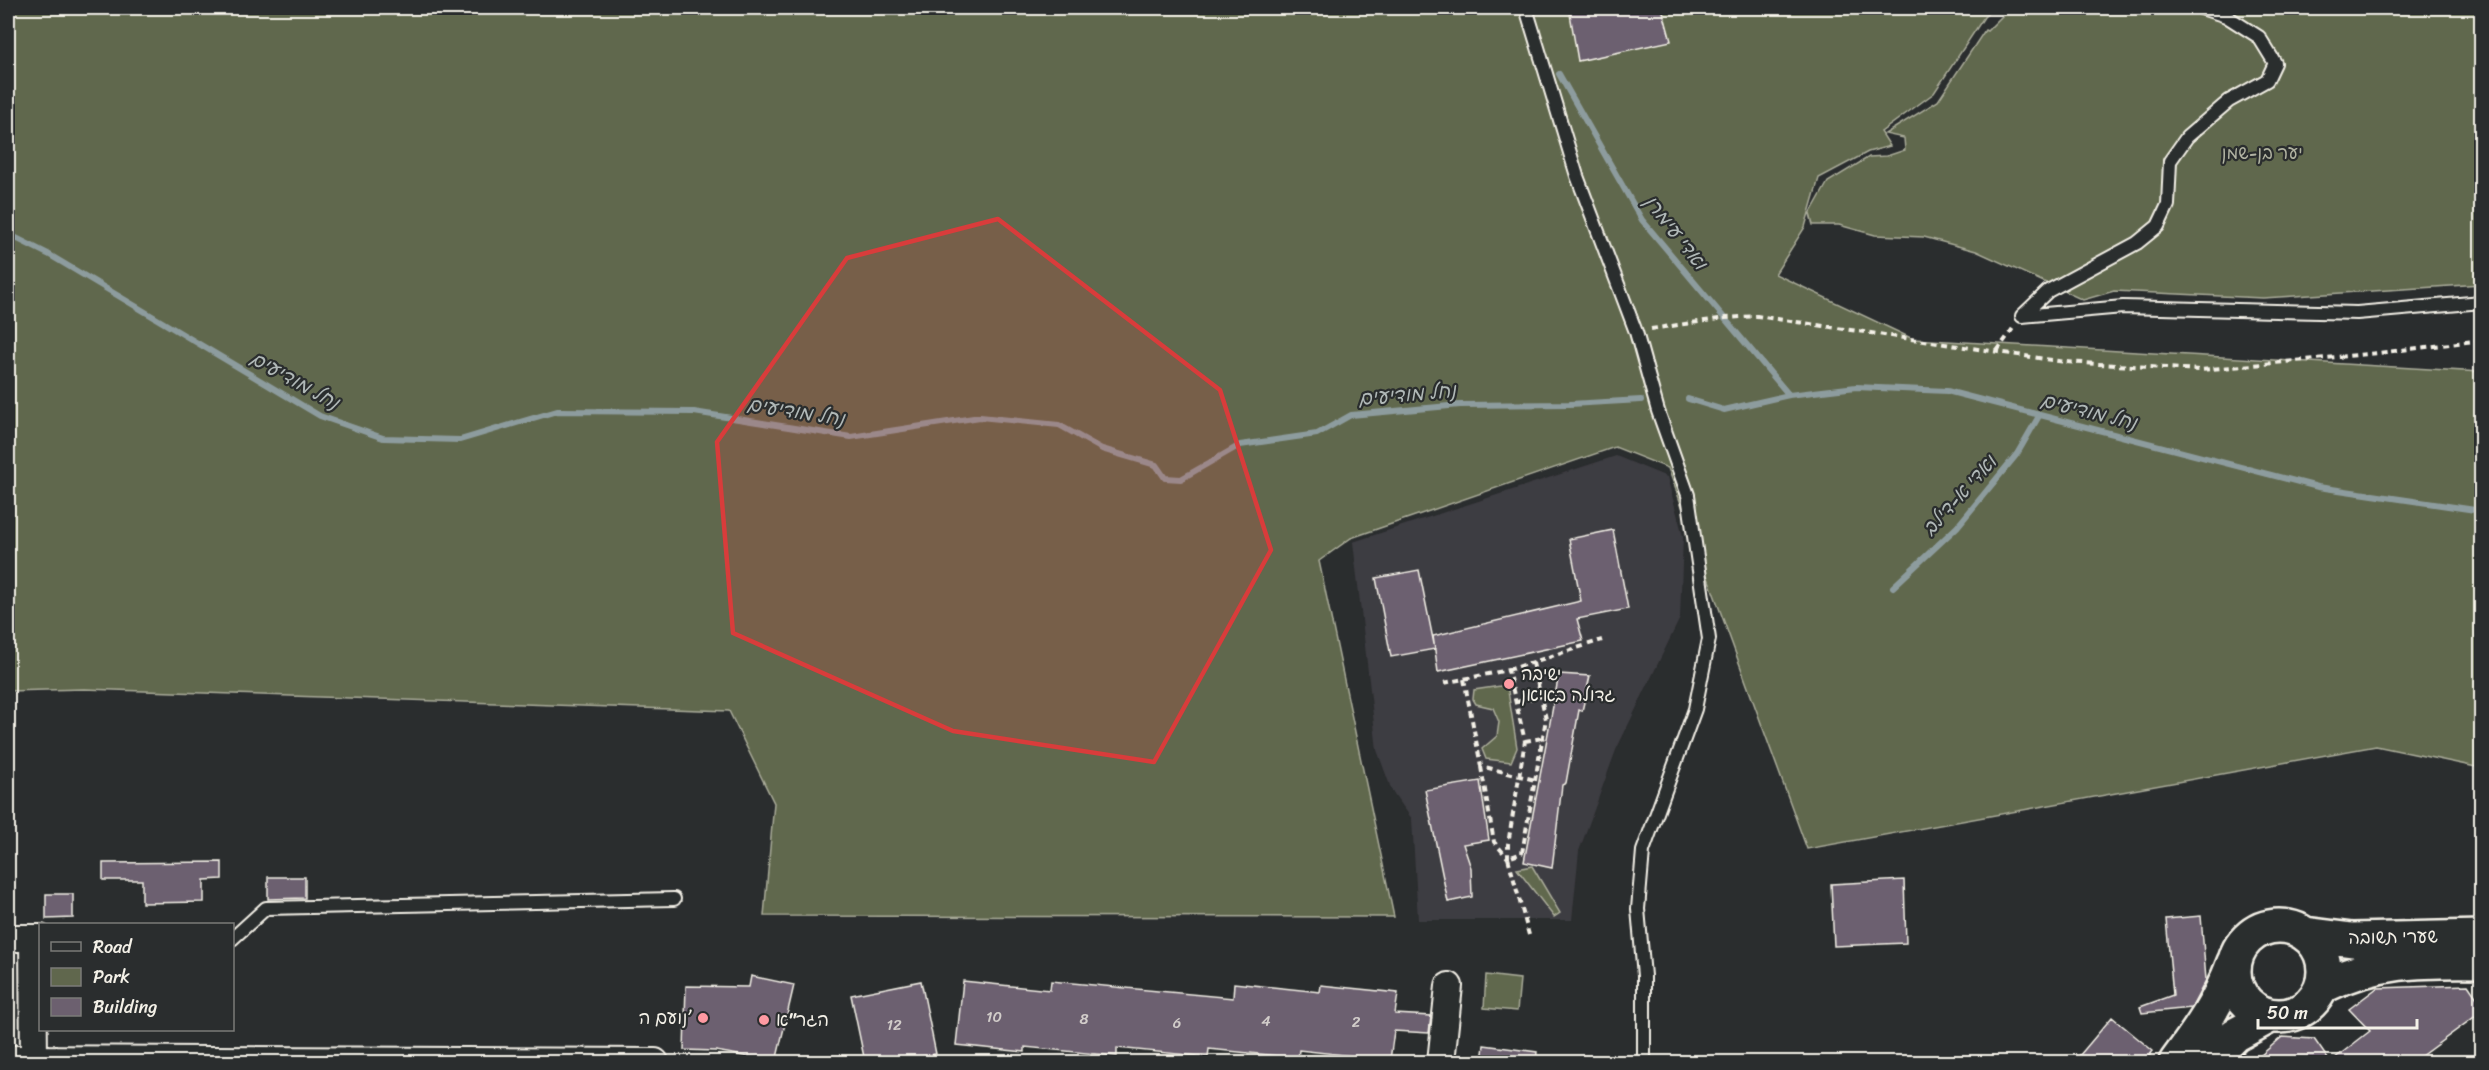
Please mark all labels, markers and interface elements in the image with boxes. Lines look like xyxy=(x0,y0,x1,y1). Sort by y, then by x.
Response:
park label: יער בן-שמן xyxy=(2221,137,2303,169)
water label: ואדי עימרן xyxy=(1635,187,1717,279)
water label: נחל מודיעים xyxy=(243,341,347,420)
water label: נחל מודיעים xyxy=(1357,373,1458,416)
water label: נחל מודיעים xyxy=(2037,383,2142,441)
water label: נחל מודיעים xyxy=(745,387,848,437)
water label: ואדי א-דילב xyxy=(1913,446,2007,544)
place label: ישיבה גדולה באיאן xyxy=(1521,658,1615,711)
marker: ישיבה גדולה באיאן xyxy=(1502,677,1516,691)
street label: שערי תשובה xyxy=(2348,920,2439,954)
legend xyxy=(39,923,234,1031)
text: Road xyxy=(93,931,133,963)
text: Park xyxy=(93,961,130,993)
text: Building xyxy=(93,991,157,1023)
scale bar xyxy=(2258,992,2417,1030)
text: 50 m xyxy=(2267,997,2308,1029)
place label: נועם ה’ xyxy=(639,1002,692,1034)
place label: הגר"א xyxy=(776,1004,829,1036)
house number: 10 xyxy=(986,1004,1002,1030)
house number: 8 xyxy=(1079,1006,1089,1032)
house number: 4 xyxy=(1261,1008,1271,1034)
house number: 2 xyxy=(1352,1009,1361,1035)
house number: 6 xyxy=(1173,1010,1181,1036)
marker: נועם ה’ xyxy=(696,1011,710,1025)
house number: 12 xyxy=(886,1012,902,1038)
marker: הגר"א xyxy=(757,1013,771,1027)

